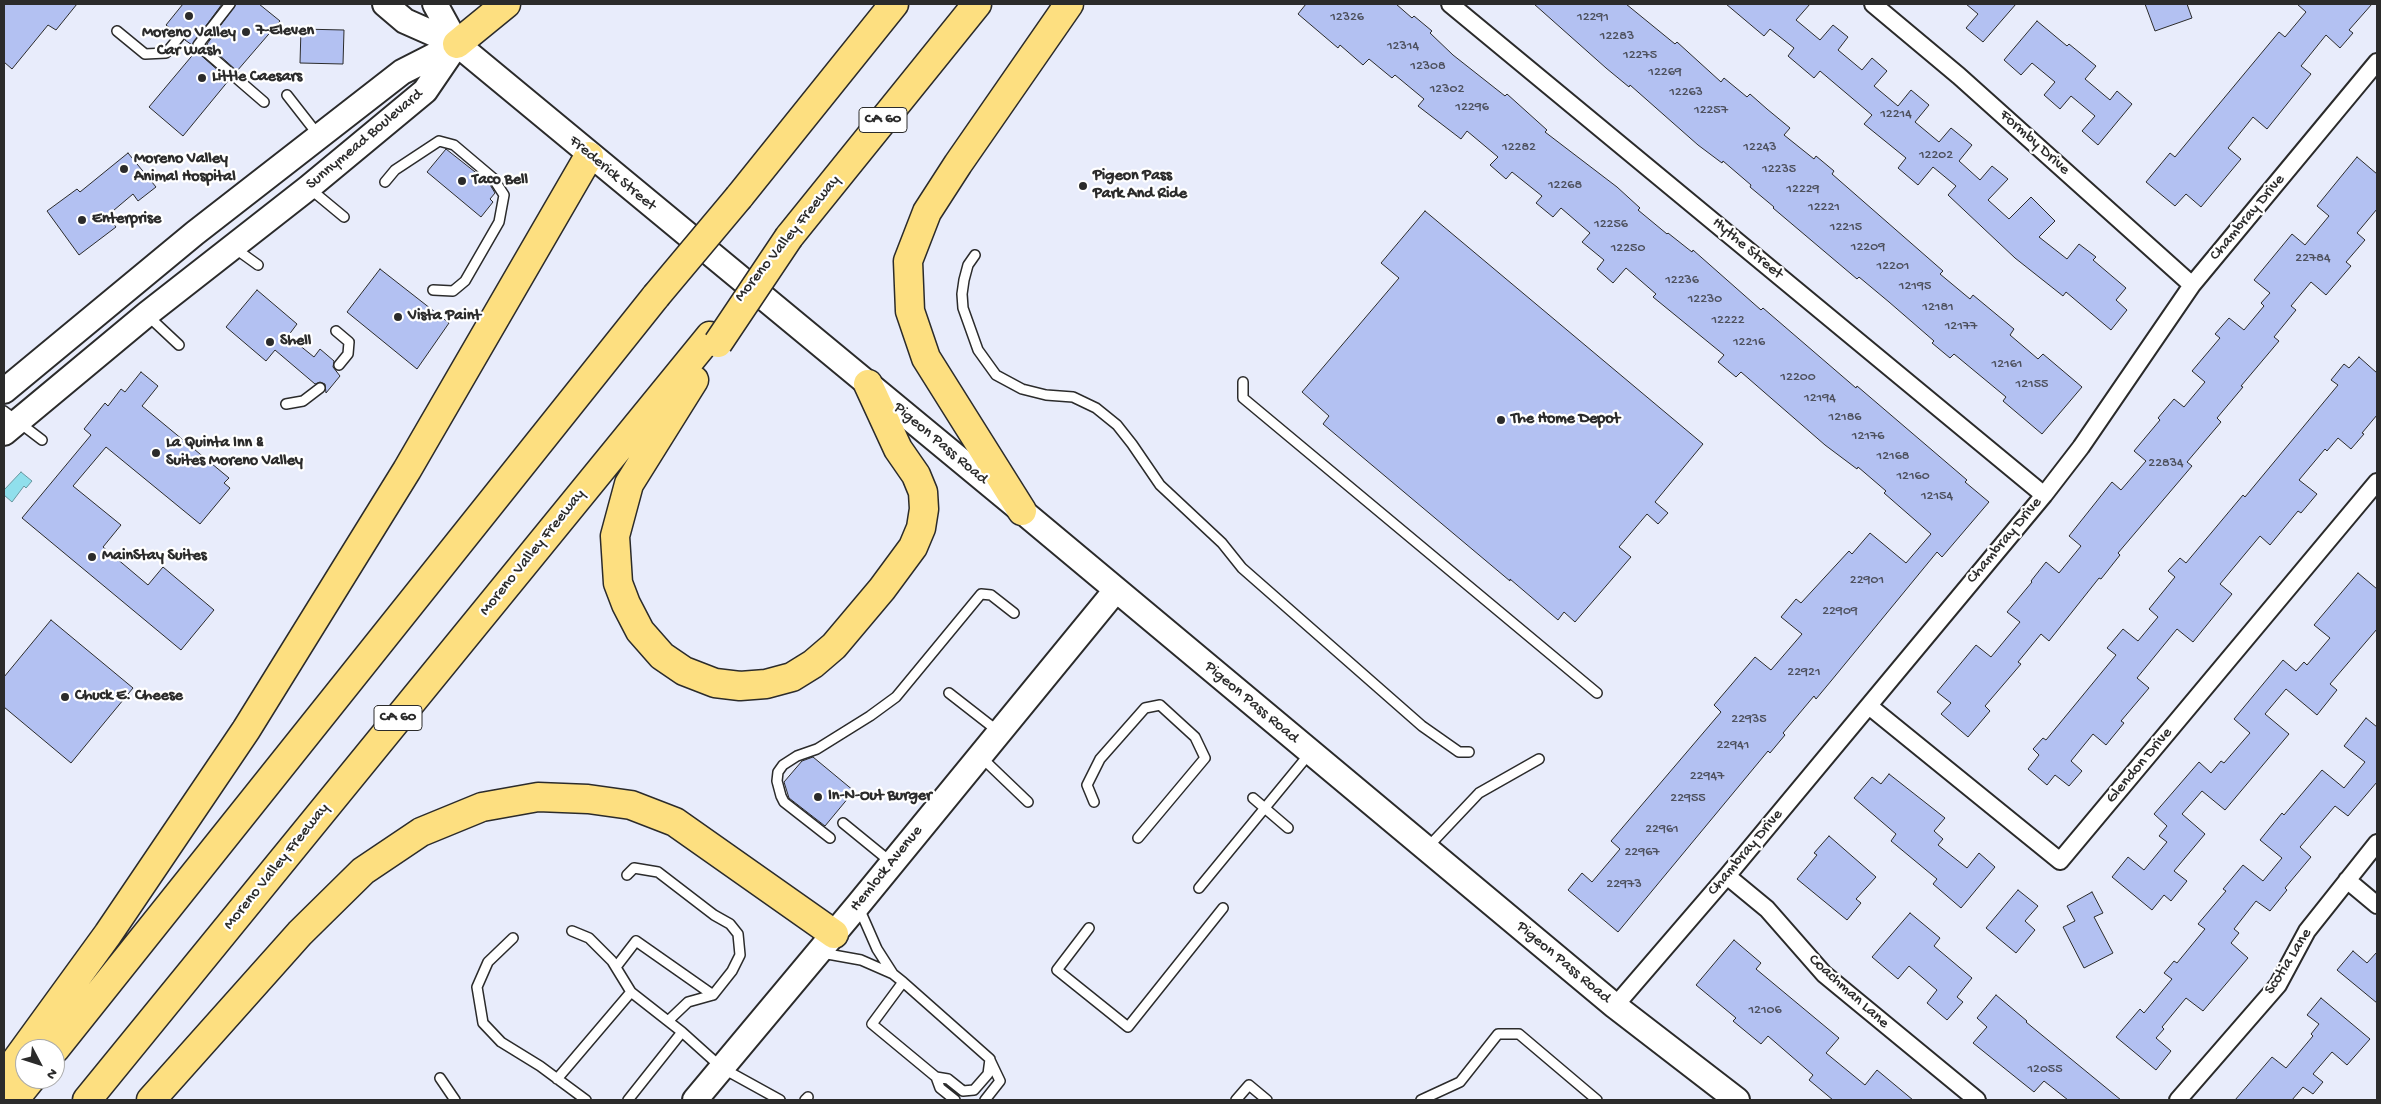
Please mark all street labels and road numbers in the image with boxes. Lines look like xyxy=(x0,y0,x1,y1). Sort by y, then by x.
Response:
street label: Sunnymead Boulevard xyxy=(303,86,427,194)
street label: Formby Drive xyxy=(1995,106,2073,180)
road number: CA 60 xyxy=(859,108,907,132)
street label: Frederick Street xyxy=(564,132,660,216)
street label: Chambray Drive xyxy=(2206,171,2290,265)
street label: Moreno Valley Freeway xyxy=(731,172,845,306)
street label: Hythe Street xyxy=(1708,214,1786,284)
street label: Pigeon Pass Road xyxy=(889,399,991,489)
street label: Moreno Valley Freeway xyxy=(476,486,590,620)
street label: Chambray Drive xyxy=(1963,494,2047,588)
street label: Pigeon Pass Road xyxy=(1200,658,1302,748)
road number: CA 60 xyxy=(374,706,422,730)
street label: Glendon Drive xyxy=(2103,724,2177,808)
street label: Moreno Valley Freeway xyxy=(220,800,334,934)
street label: Chambray Drive xyxy=(1704,806,1788,900)
street label: Hemlock Avenue xyxy=(846,822,928,916)
street label: Pigeon Pass Road xyxy=(1512,918,1614,1008)
street label: Scotia Lane xyxy=(2261,925,2317,999)
street label: Coachman Lane xyxy=(1804,951,1892,1033)

